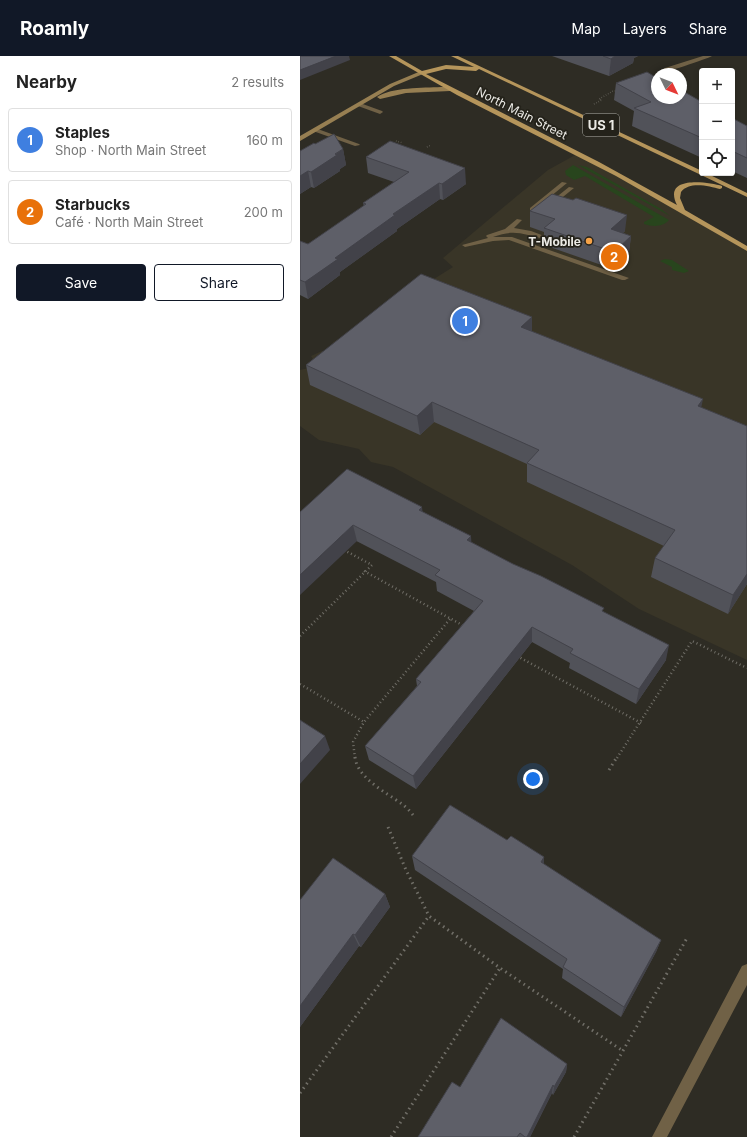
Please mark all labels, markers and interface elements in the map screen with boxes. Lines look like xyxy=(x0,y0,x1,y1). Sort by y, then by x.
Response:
text: Roamly xyxy=(20,17,89,40)
text: Map xyxy=(572,20,601,37)
text: Layers xyxy=(623,20,667,37)
text: Share xyxy=(689,20,727,37)
north arrow xyxy=(651,68,687,104)
map controls xyxy=(699,68,735,176)
button: + xyxy=(699,68,735,104)
text: Nearby xyxy=(16,72,77,92)
text: 2 results xyxy=(231,74,284,90)
street label: North Main Street xyxy=(474,84,570,142)
button: − xyxy=(699,104,735,140)
road number: US 1 xyxy=(583,114,619,136)
text: Staples xyxy=(55,123,110,142)
text: 1 xyxy=(27,132,33,148)
text: 160 m xyxy=(246,132,283,148)
button: locate xyxy=(699,140,735,176)
text: Shop · North Main Street xyxy=(55,142,206,158)
text: Starbucks xyxy=(55,195,130,214)
text: 2 xyxy=(26,204,34,220)
text: 200 m xyxy=(244,204,283,220)
text: Café · North Main Street xyxy=(55,214,203,230)
place label: T-Mobile xyxy=(528,234,581,249)
marker: T-Mobile xyxy=(584,236,594,246)
pin: 2 xyxy=(601,242,627,272)
button: Save xyxy=(16,264,146,301)
button: Share xyxy=(154,264,284,301)
pin: 1 xyxy=(452,306,478,336)
your location xyxy=(523,769,543,789)

